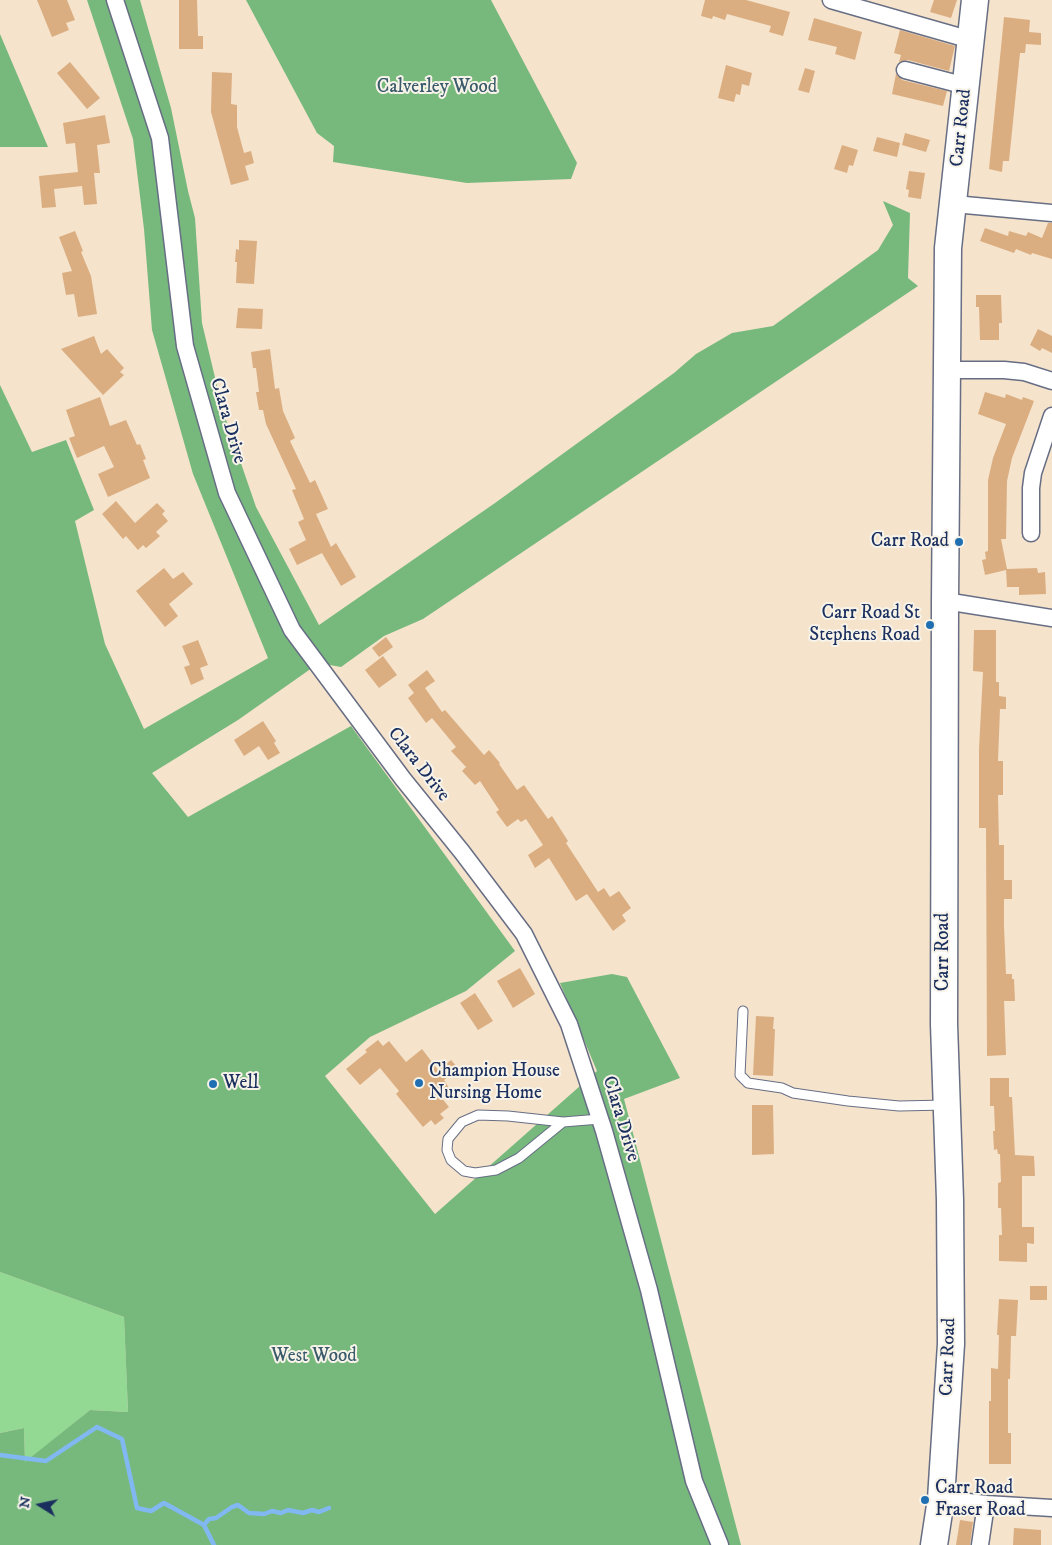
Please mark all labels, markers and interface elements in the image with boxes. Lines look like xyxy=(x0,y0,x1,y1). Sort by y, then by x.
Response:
park label: Calverley Wood xyxy=(377,77,497,99)
street label: Carr Road xyxy=(947,88,977,168)
street label: Clara Drive xyxy=(204,376,250,466)
place label: Carr Road xyxy=(871,531,949,553)
marker: Carr Road xyxy=(953,536,965,548)
place label: Carr Road St Stephens Road xyxy=(809,603,920,647)
marker: Carr Road St Stephens Road xyxy=(924,619,936,631)
street label: Clara Drive xyxy=(382,723,454,807)
street label: Carr Road xyxy=(933,913,955,991)
place label: Champion House Nursing Home xyxy=(429,1061,560,1105)
place label: Well xyxy=(223,1073,259,1095)
street label: Clara Drive xyxy=(596,1074,644,1164)
marker: Champion House Nursing Home xyxy=(413,1077,425,1089)
marker: Well xyxy=(207,1078,219,1090)
street label: Carr Road xyxy=(936,1317,962,1397)
park label: West Wood xyxy=(271,1346,357,1368)
place label: Carr Road Fraser Road xyxy=(935,1478,1026,1522)
north arrow xyxy=(15,1480,65,1530)
marker: Carr Road Fraser Road xyxy=(919,1494,931,1506)
text: N xyxy=(15,1495,35,1510)

